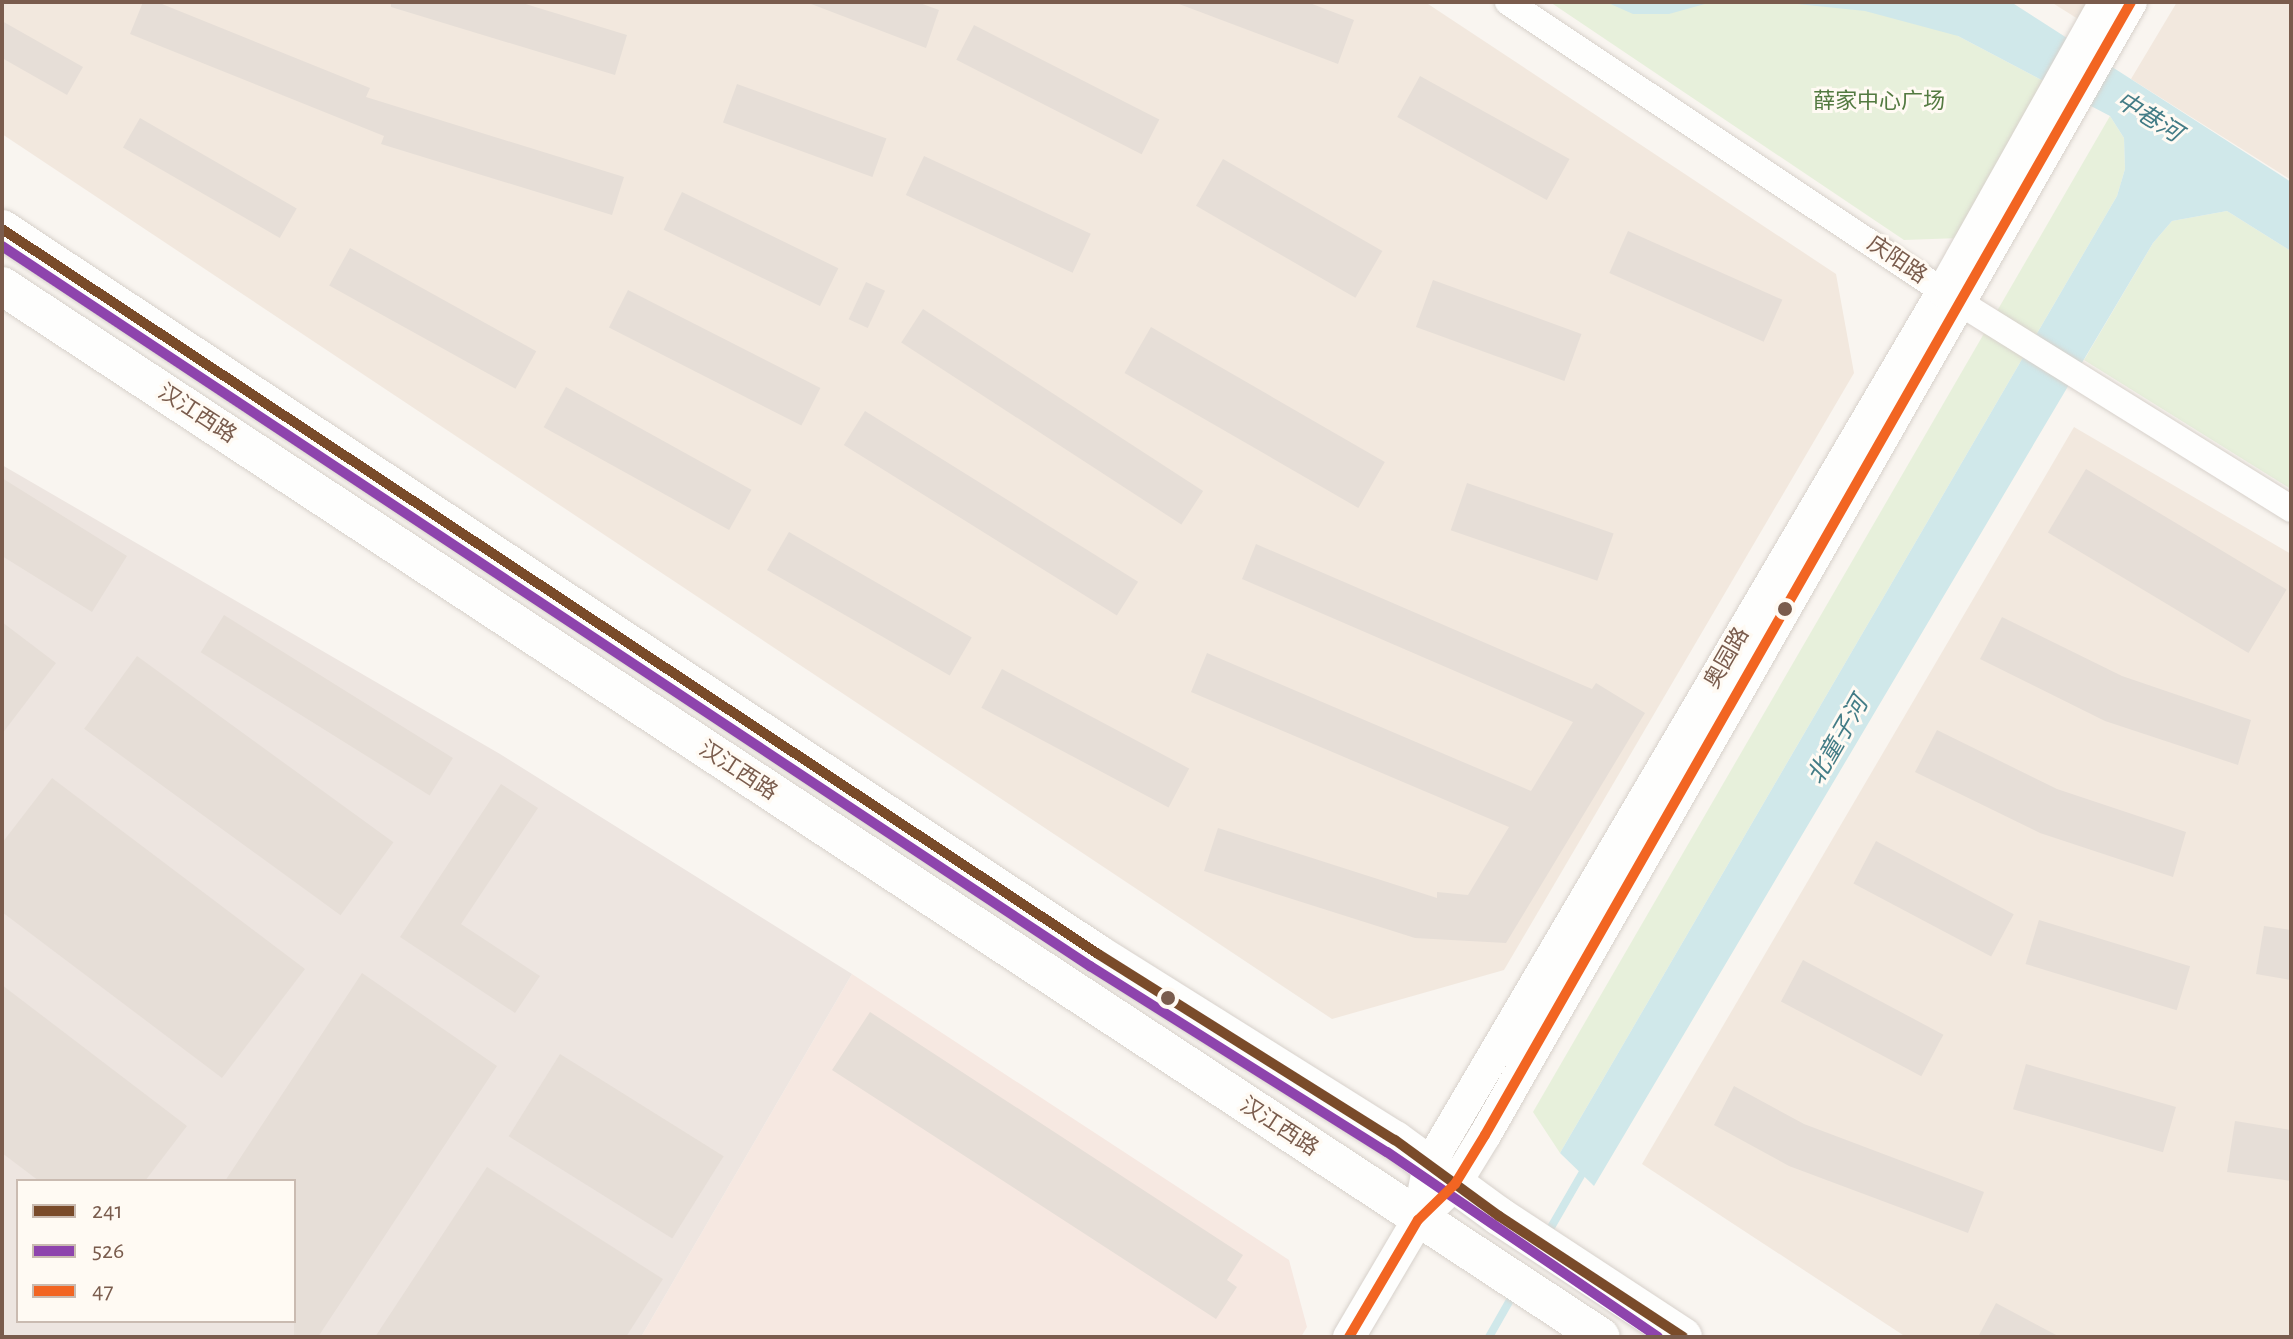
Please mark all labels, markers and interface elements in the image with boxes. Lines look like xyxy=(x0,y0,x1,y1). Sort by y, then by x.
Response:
water label: 中巷河 xyxy=(2110,87,2186,149)
park label: 薛家中心广场 xyxy=(1813,89,1945,115)
street label: 庆阳路 xyxy=(1862,231,1932,289)
street label: 汉江西路 xyxy=(153,379,241,449)
unlabelled marker xyxy=(1777,601,1793,617)
street label: 奥园路 xyxy=(1699,623,1755,693)
water label: 北童子河 xyxy=(1803,692,1875,790)
street label: 汉江西路 xyxy=(694,736,782,806)
unlabelled marker xyxy=(1160,990,1176,1006)
street label: 汉江西路 xyxy=(1235,1092,1323,1162)
legend xyxy=(16,1179,296,1323)
text: 241 xyxy=(92,1199,123,1223)
text: 526 xyxy=(92,1239,124,1263)
text: 47 xyxy=(92,1279,114,1303)

